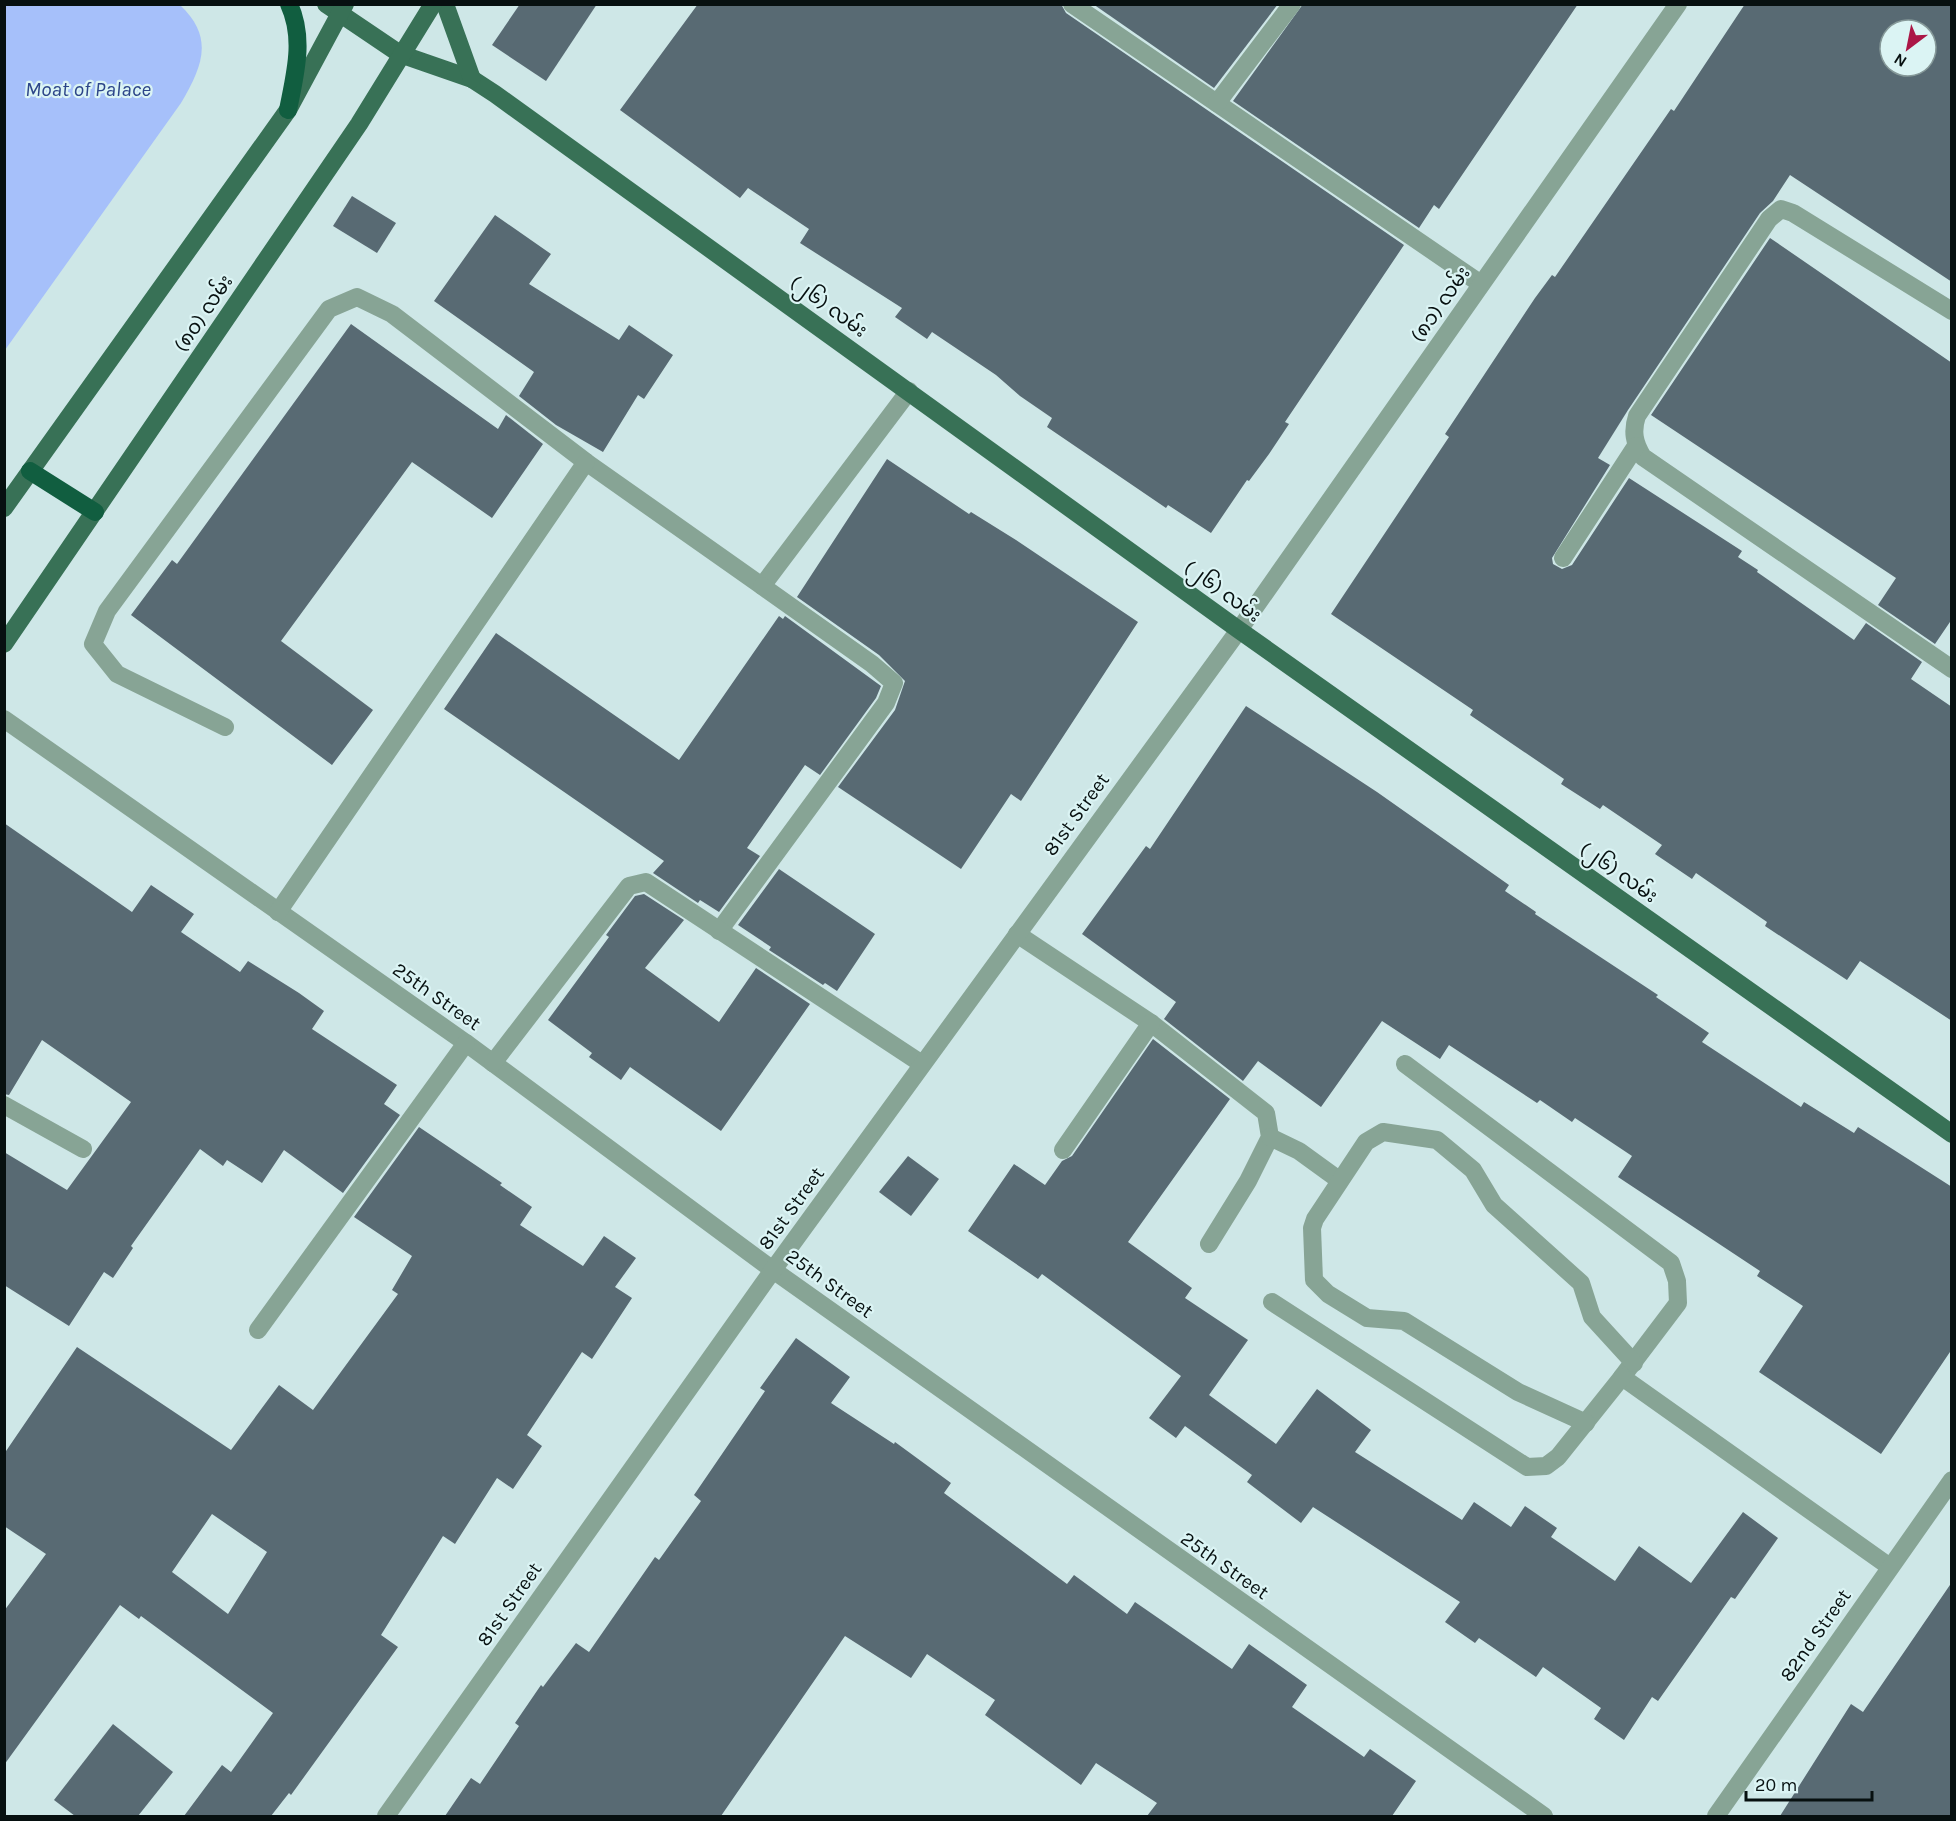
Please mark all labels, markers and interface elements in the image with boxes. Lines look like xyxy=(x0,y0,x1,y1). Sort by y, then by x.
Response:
north arrow xyxy=(1878,18,1938,78)
text: N xyxy=(1890,49,1910,71)
water label: Moat of Palace xyxy=(25,77,151,101)
street label: (၈၁) လမ်း xyxy=(1403,260,1475,347)
street label: (၂၆) လမ်း xyxy=(783,268,874,345)
street label: (၈၀) လမ်း xyxy=(167,269,238,356)
street label: (၂၆) လမ်း xyxy=(1177,553,1268,630)
street label: 81st Street xyxy=(1039,768,1114,860)
street label: (၂၆) လမ်း xyxy=(1573,835,1664,911)
street label: 25th Street xyxy=(388,958,486,1035)
street label: 81st Street xyxy=(754,1162,829,1254)
street label: 25th Street xyxy=(782,1244,878,1323)
street label: 25th Street xyxy=(1176,1527,1274,1604)
street label: 81st Street xyxy=(472,1558,547,1650)
street label: 82nd Street xyxy=(1775,1584,1856,1686)
scale bar xyxy=(1746,1764,1872,1802)
text: 20 m xyxy=(1755,1774,1797,1796)

